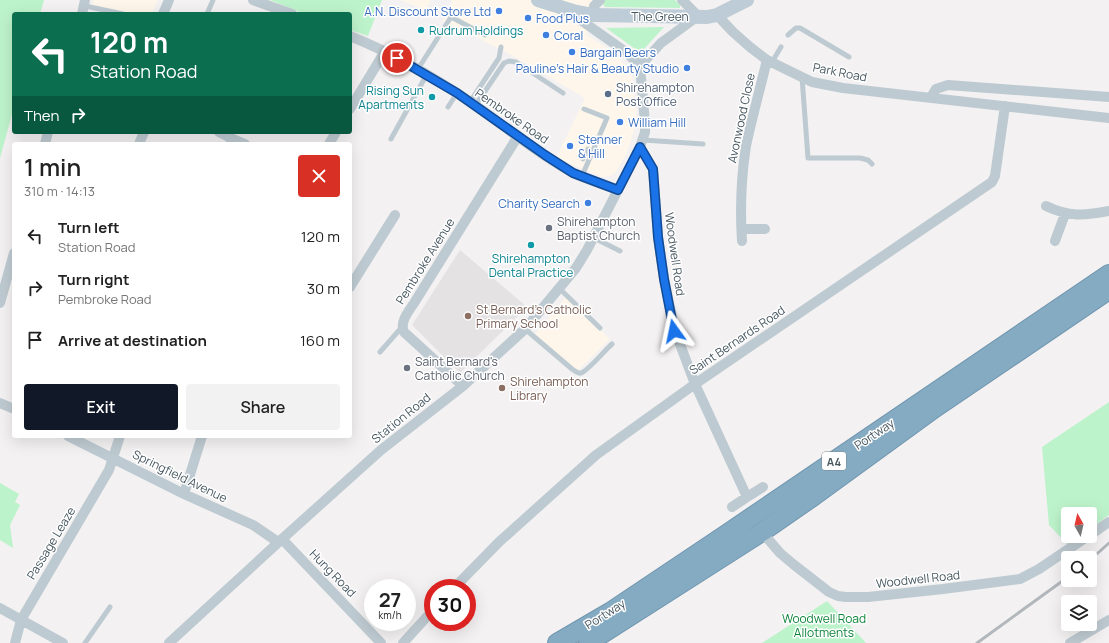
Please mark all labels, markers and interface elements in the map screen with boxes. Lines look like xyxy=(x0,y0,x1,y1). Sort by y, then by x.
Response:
place label: A.N. Discount Store Ltd xyxy=(364,3,491,20)
marker: A.N. Discount Store Ltd xyxy=(494,6,504,16)
street label: The Green xyxy=(631,8,689,25)
place label: Food Plus xyxy=(536,10,589,27)
marker: Food Plus xyxy=(523,13,533,23)
place label: Rudrum Holdings xyxy=(429,22,523,39)
text: 120 m xyxy=(90,23,168,61)
marker: Rudrum Holdings xyxy=(416,25,426,35)
place label: Coral xyxy=(554,27,583,44)
icon: left xyxy=(24,28,76,80)
marker: Coral xyxy=(541,30,551,40)
pin xyxy=(380,41,414,75)
place label: Bargain Beers xyxy=(580,44,656,61)
icon: arrive xyxy=(386,47,408,69)
marker: Bargain Beers xyxy=(567,47,577,57)
street label: Park Road xyxy=(811,58,869,86)
text: Station Road xyxy=(90,59,197,83)
place label: Pauline's Hair & Beauty Studio xyxy=(516,60,679,77)
marker: Pauline's Hair & Beauty Studio xyxy=(682,63,692,73)
street label: Avonwood Close xyxy=(723,71,759,165)
place label: Shirehampton Post Office xyxy=(616,79,694,110)
place label: Rising Sun Apartments xyxy=(358,82,424,113)
street label: Pembroke Road xyxy=(472,84,552,148)
marker: Shirehampton Post Office xyxy=(603,89,613,99)
marker: Rising Sun Apartments xyxy=(427,92,437,102)
icon: right xyxy=(67,104,89,126)
text: Then xyxy=(24,105,59,126)
place label: William Hill xyxy=(628,114,686,131)
marker: William Hill xyxy=(615,117,625,127)
place label: Stenner & Hill xyxy=(578,131,623,162)
marker: Stenner & Hill xyxy=(565,141,575,151)
text: 1 min xyxy=(24,150,81,183)
button: close xyxy=(298,155,340,197)
text: 310 m · 14:13 xyxy=(24,182,95,200)
place label: Charity Search xyxy=(498,195,580,212)
marker: Charity Search xyxy=(583,198,593,208)
street label: Woodwell Road xyxy=(661,211,689,297)
place label: Shirehampton Baptist Church xyxy=(557,213,640,244)
street label: Pembroke Avenue xyxy=(392,215,458,307)
text: Turn left xyxy=(58,217,120,238)
marker: Shirehampton Baptist Church xyxy=(544,223,554,233)
icon: left xyxy=(24,225,46,247)
text: 120 m xyxy=(301,226,340,247)
text: Station Road xyxy=(58,238,136,256)
marker: Shirehampton Dental Practice xyxy=(526,240,536,250)
place label: Shirehampton Dental Practice xyxy=(489,250,573,281)
text: Turn right xyxy=(58,269,129,290)
icon: right xyxy=(24,277,46,299)
text: 30 m xyxy=(307,278,340,299)
text: Pembroke Road xyxy=(58,290,152,308)
place label: St Bernard's Catholic Primary School xyxy=(476,301,592,332)
street label: Saint Bernards Road xyxy=(686,302,788,378)
position arrow xyxy=(653,310,695,352)
marker: St Bernard's Catholic Primary School xyxy=(463,311,473,321)
icon: arrive xyxy=(24,329,46,351)
text: Arrive at destination xyxy=(58,330,207,351)
text: 160 m xyxy=(300,330,340,351)
place label: Saint Bernard's Catholic Church xyxy=(415,353,505,384)
marker: Saint Bernard's Catholic Church xyxy=(402,363,412,373)
place label: Shirehampton Library xyxy=(510,373,588,404)
marker: Shirehampton Library xyxy=(497,383,507,393)
button: Exit xyxy=(24,384,178,430)
button: Share xyxy=(186,384,340,430)
street label: Station Road xyxy=(368,389,434,447)
street label: Portway xyxy=(851,414,898,454)
street label: Springfield Avenue xyxy=(130,446,230,506)
road number: A4 xyxy=(822,452,846,470)
street label: Passage Leaze xyxy=(23,503,79,583)
north arrow xyxy=(1061,507,1097,543)
map controls xyxy=(1061,507,1097,631)
street label: Hung Road xyxy=(306,545,360,601)
button: search xyxy=(1061,551,1097,587)
street label: Woodwell Road xyxy=(875,566,961,592)
speed limit sign: 30 xyxy=(424,579,476,631)
text: 27 xyxy=(379,586,401,613)
street label: Portway xyxy=(581,595,629,633)
button: layers xyxy=(1061,595,1097,631)
text: km/h xyxy=(378,608,402,622)
park label: Woodwell Road Allotments xyxy=(782,610,866,641)

